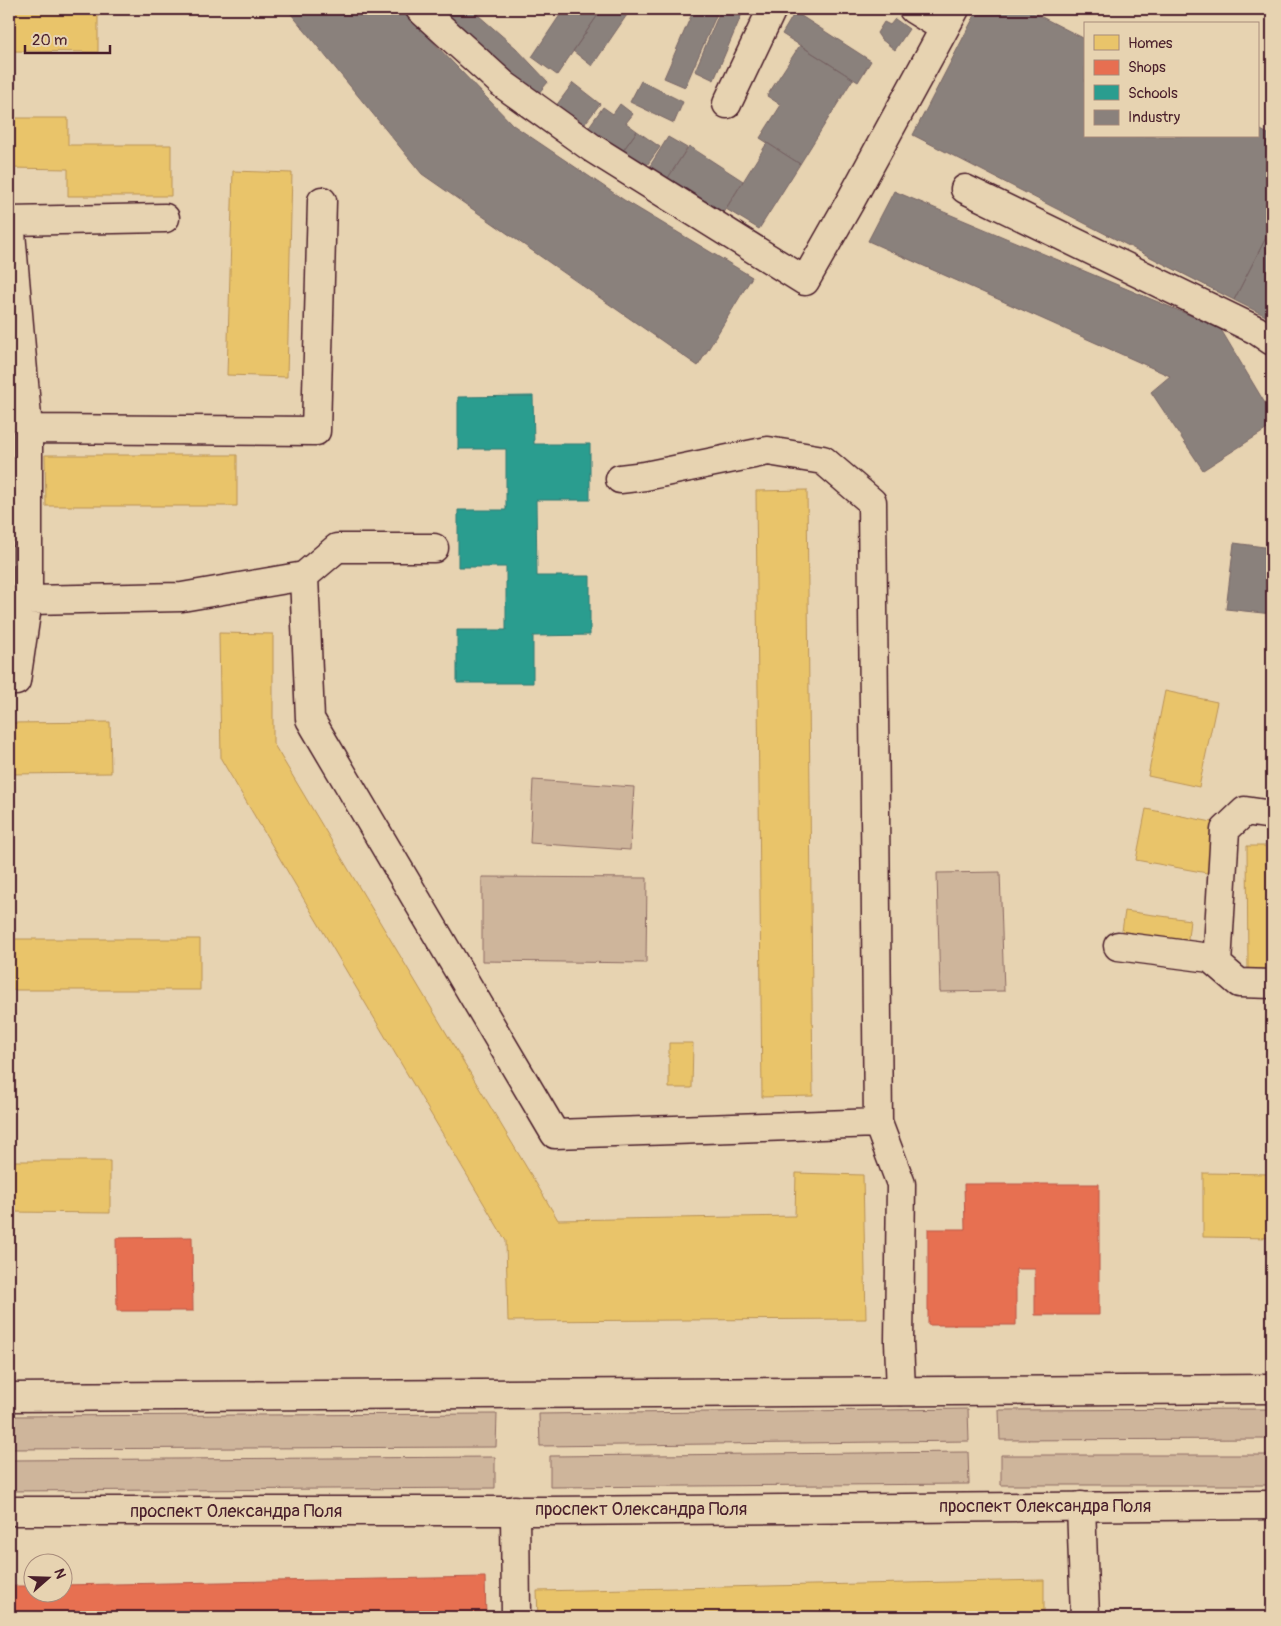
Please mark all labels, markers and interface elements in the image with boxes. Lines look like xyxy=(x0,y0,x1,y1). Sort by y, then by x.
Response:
scale bar xyxy=(25,22,110,54)
legend xyxy=(1084,22,1258,138)
text: 20 m xyxy=(32,31,67,50)
text: Homes xyxy=(1128,34,1173,53)
text: Shops xyxy=(1128,58,1166,77)
text: Schools xyxy=(1128,84,1178,103)
text: Industry xyxy=(1128,108,1181,127)
street label: проспект Олександра Поля xyxy=(939,1495,1151,1518)
street label: проспект Олександра Поля xyxy=(535,1498,747,1521)
street label: проспект Олександра Поля xyxy=(130,1500,342,1523)
north arrow xyxy=(22,1554,72,1604)
text: N xyxy=(50,1566,69,1581)

